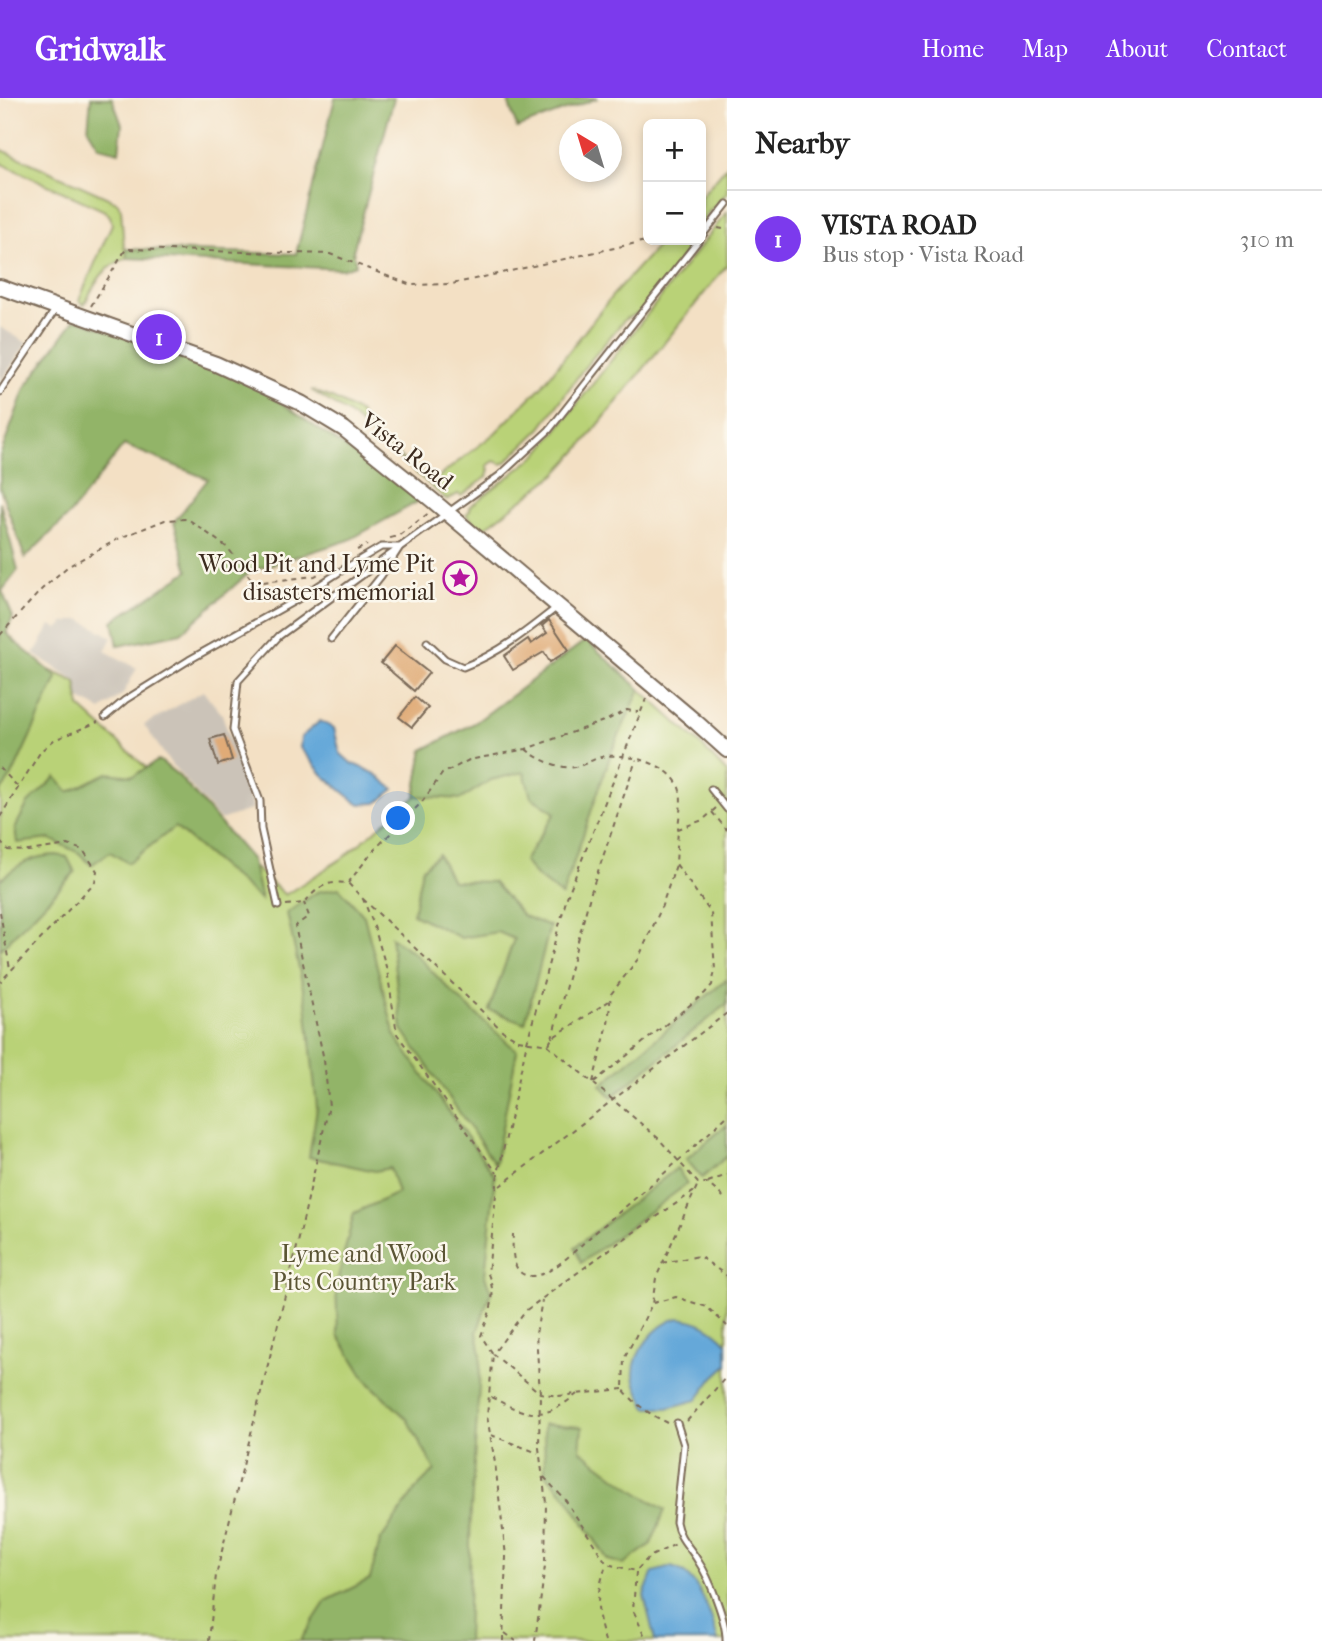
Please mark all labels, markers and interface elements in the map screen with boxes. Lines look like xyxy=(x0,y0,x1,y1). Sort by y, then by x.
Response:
text: Gridwalk xyxy=(35,30,165,69)
text: Home xyxy=(922,35,984,63)
text: Map xyxy=(1022,35,1068,63)
text: About xyxy=(1106,35,1168,63)
text: Contact xyxy=(1206,35,1287,63)
north arrow xyxy=(559,119,622,182)
map controls xyxy=(643,119,706,245)
button: + xyxy=(643,119,706,182)
text: Nearby xyxy=(755,126,850,161)
button: − xyxy=(643,182,706,245)
text: VISTA ROAD xyxy=(822,210,977,241)
text: 1 xyxy=(774,226,782,253)
text: 310 m xyxy=(1240,226,1294,253)
text: Bus stop · Vista Road xyxy=(822,241,1024,268)
pin: 1 xyxy=(136,311,182,363)
street label: Vista Road xyxy=(354,406,460,496)
place label: Wood Pit and Lyme Pit disasters memorial xyxy=(198,550,435,606)
place icon: Wood Pit and Lyme Pit disasters memorial xyxy=(441,559,479,597)
your location xyxy=(381,801,415,835)
park label: Lyme and Wood Pits Country Park xyxy=(272,1240,457,1296)

